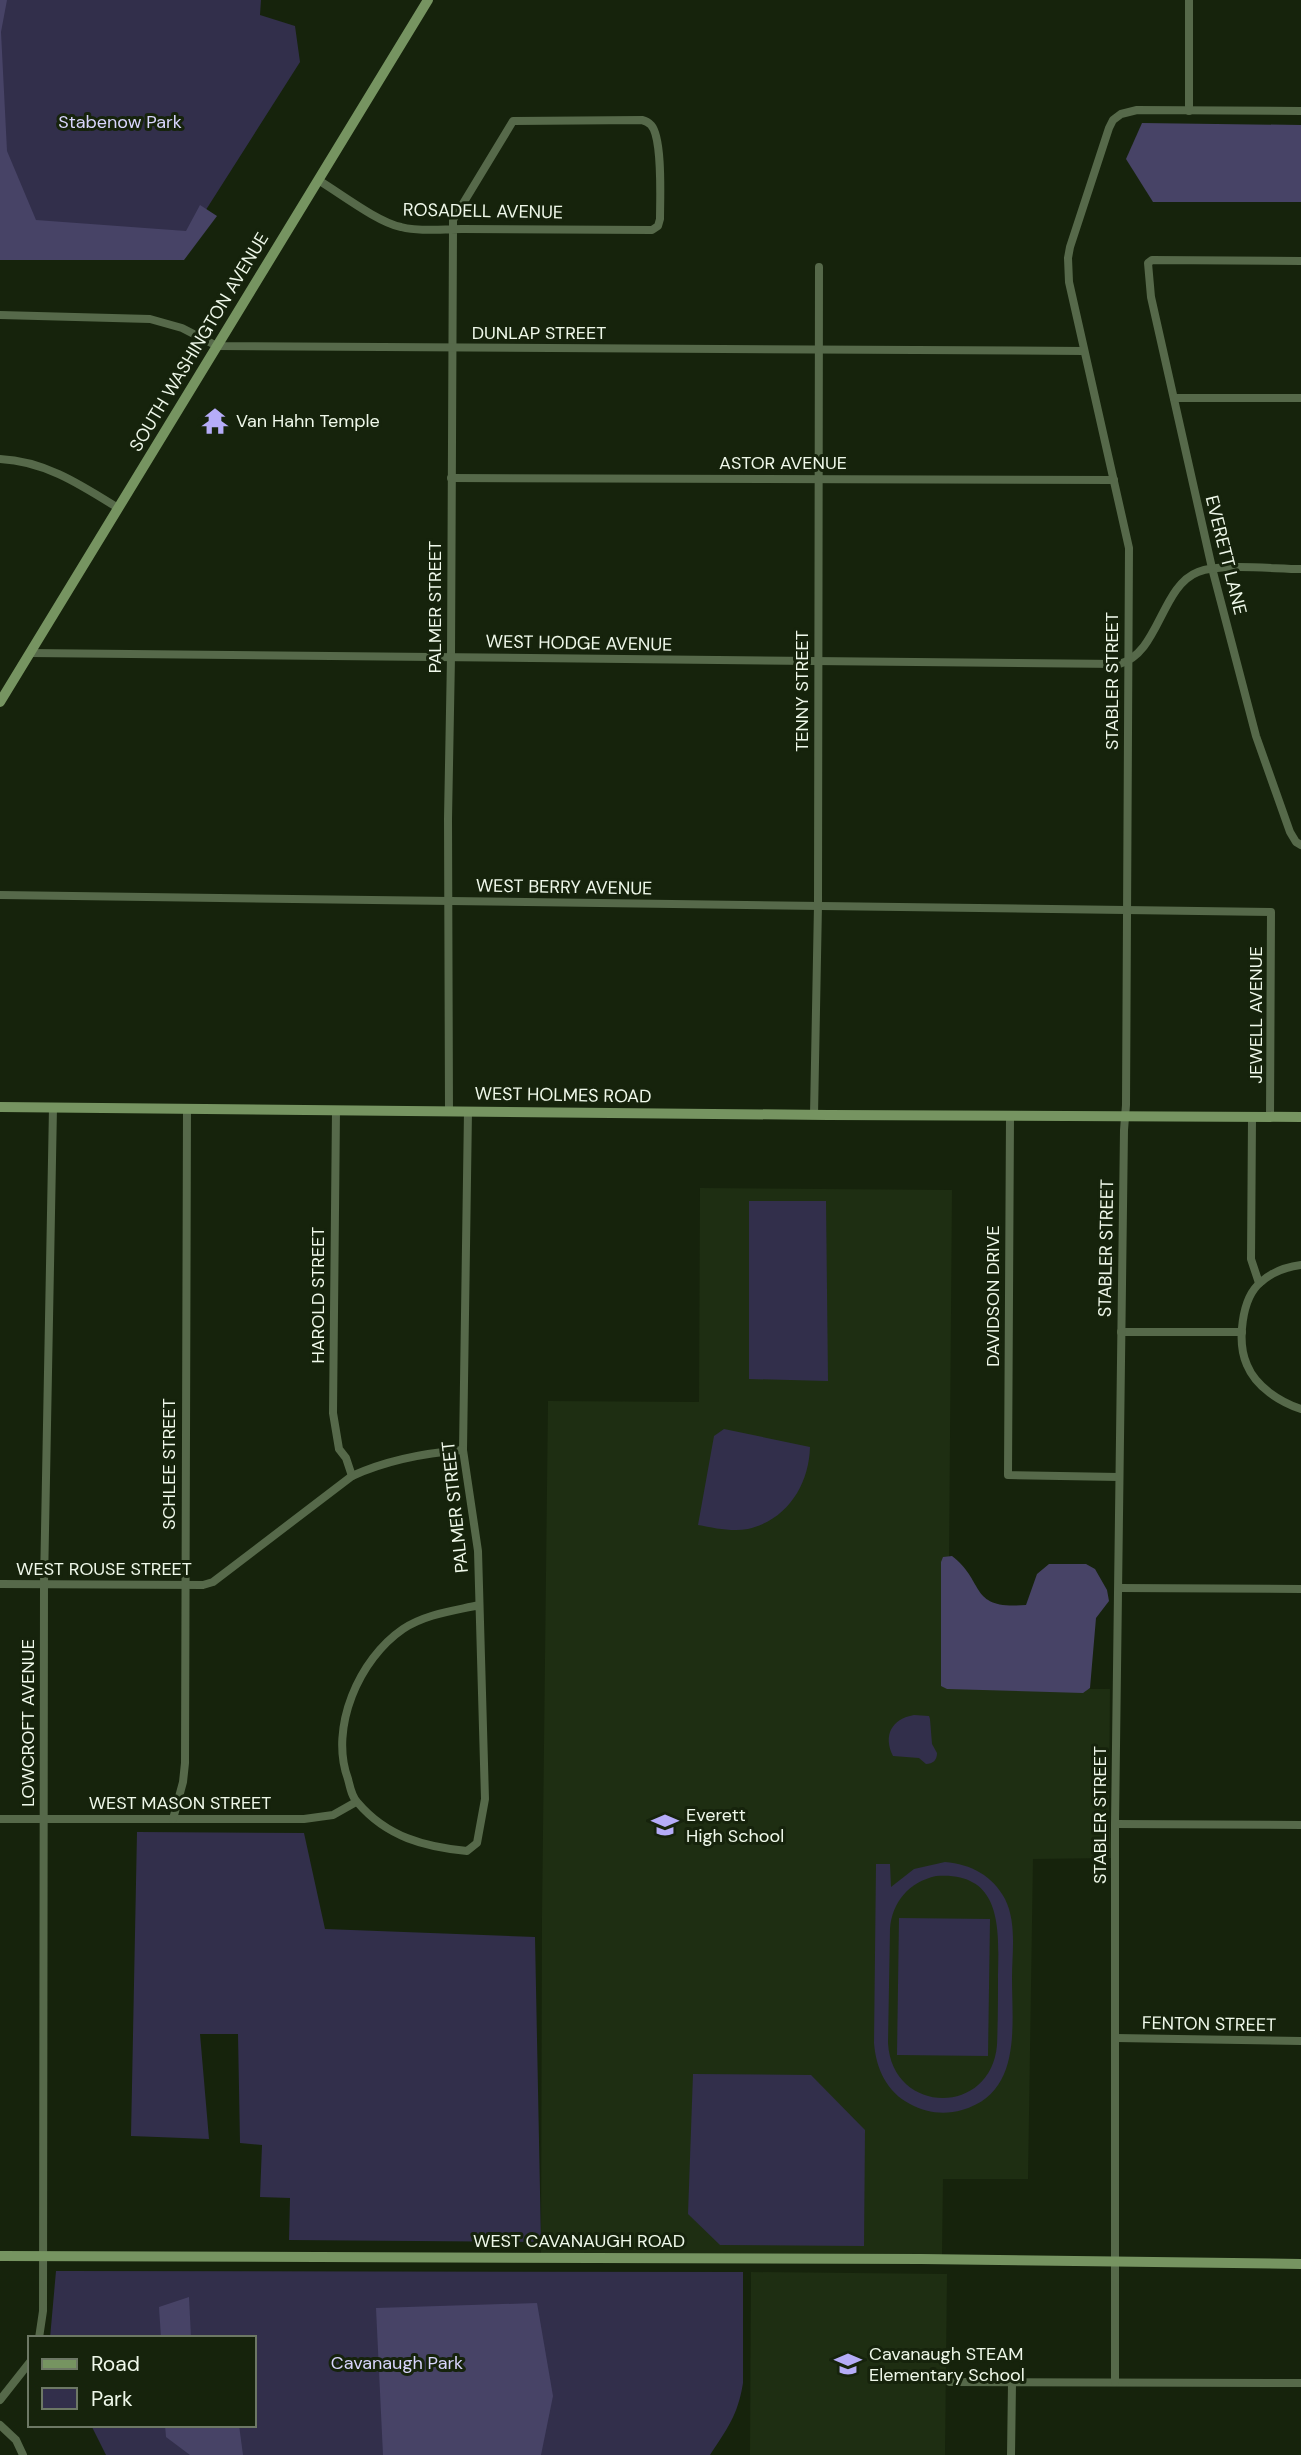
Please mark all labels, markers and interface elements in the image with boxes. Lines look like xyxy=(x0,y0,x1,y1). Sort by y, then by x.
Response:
park label: Stabenow Park xyxy=(58,110,182,134)
street label: ROSADELL AVENUE xyxy=(403,198,563,224)
street label: SOUTH WASHINGTON AVENUE xyxy=(124,228,274,456)
street label: DUNLAP STREET xyxy=(472,321,606,345)
temple icon: Van Hahn Temple xyxy=(200,406,230,436)
place label: Van Hahn Temple xyxy=(236,409,380,433)
street label: ASTOR AVENUE xyxy=(719,451,847,475)
street label: EVERETT LANE xyxy=(1200,493,1252,617)
street label: PALMER STREET xyxy=(423,541,447,673)
street label: STABLER STREET xyxy=(1100,612,1124,750)
street label: WEST HODGE AVENUE xyxy=(486,629,672,657)
street label: TENNY STREET xyxy=(790,630,814,752)
street label: WEST BERRY AVENUE xyxy=(476,873,652,901)
street label: JEWELL AVENUE xyxy=(1244,946,1268,1084)
street label: WEST HOLMES ROAD xyxy=(474,1081,652,1109)
street label: STABLER STREET xyxy=(1093,1179,1119,1317)
street label: DAVIDSON DRIVE xyxy=(981,1225,1005,1367)
street label: HAROLD STREET xyxy=(306,1227,330,1363)
street label: SCHLEE STREET xyxy=(157,1398,181,1530)
street label: PALMER STREET xyxy=(436,1440,474,1574)
street label: WEST ROUSE STREET xyxy=(16,1557,192,1581)
street label: LOWCROFT AVENUE xyxy=(16,1639,40,1807)
street label: STABLER STREET xyxy=(1088,1746,1112,1884)
street label: WEST MASON STREET xyxy=(89,1791,271,1815)
place label: Everett High School xyxy=(686,1803,784,1848)
school or university icon: Everett High School xyxy=(650,1810,680,1840)
street label: FENTON STREET xyxy=(1142,2011,1276,2037)
street label: WEST CAVANAUGH ROAD xyxy=(473,2229,685,2253)
legend xyxy=(28,2336,256,2427)
place label: Cavanaugh STEAM Elementary School xyxy=(869,2342,1025,2387)
school or university icon: Cavanaugh STEAM Elementary School xyxy=(833,2349,863,2379)
text: Road xyxy=(91,2350,140,2378)
park label: Cavanaugh Park xyxy=(331,2351,463,2375)
text: Park xyxy=(91,2385,133,2413)

